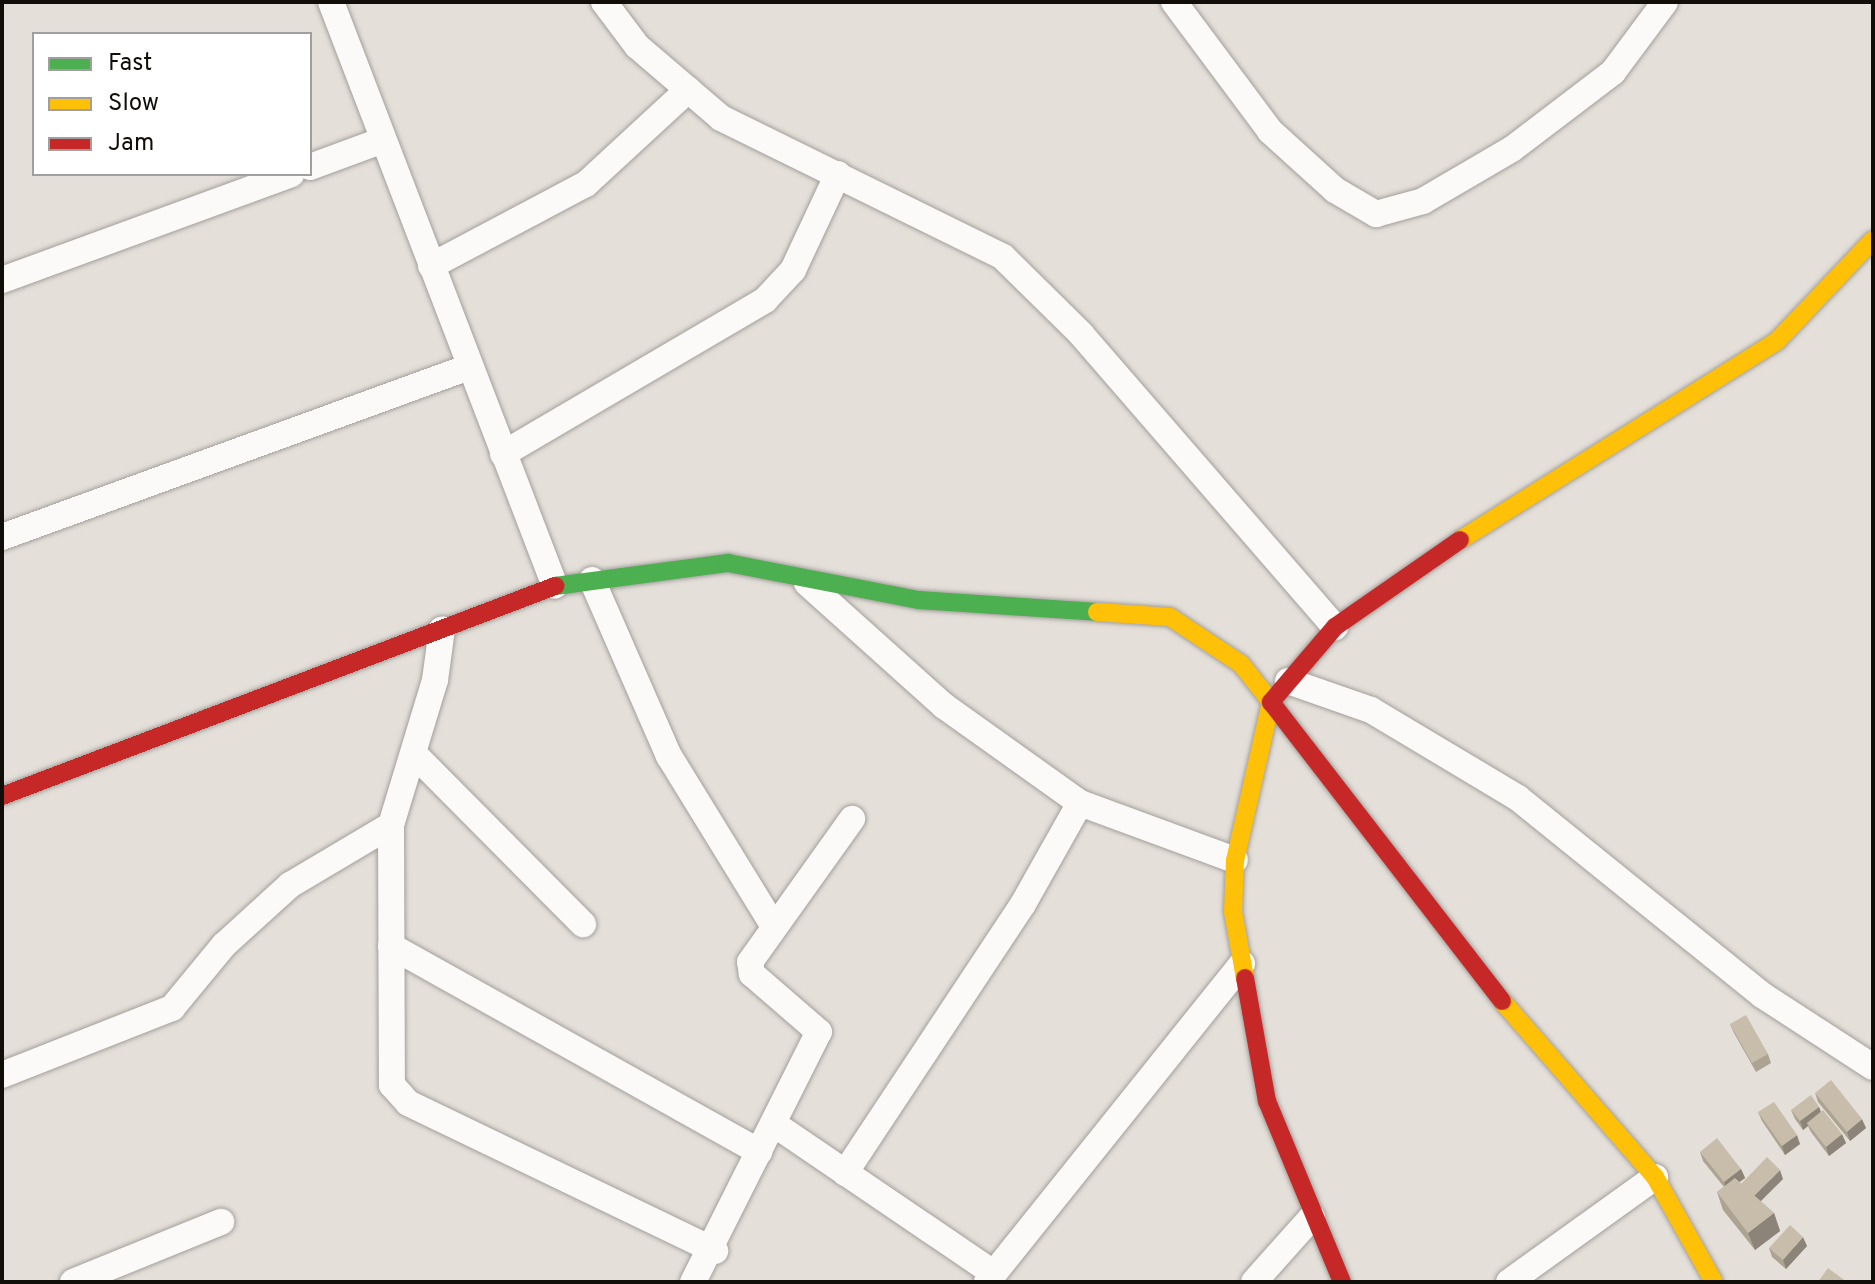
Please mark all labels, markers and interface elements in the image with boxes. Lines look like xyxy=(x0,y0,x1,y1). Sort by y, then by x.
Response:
legend xyxy=(32,32,312,176)
text: Fast xyxy=(108,49,152,79)
text: Slow xyxy=(108,89,159,119)
text: Jam xyxy=(108,129,154,159)

